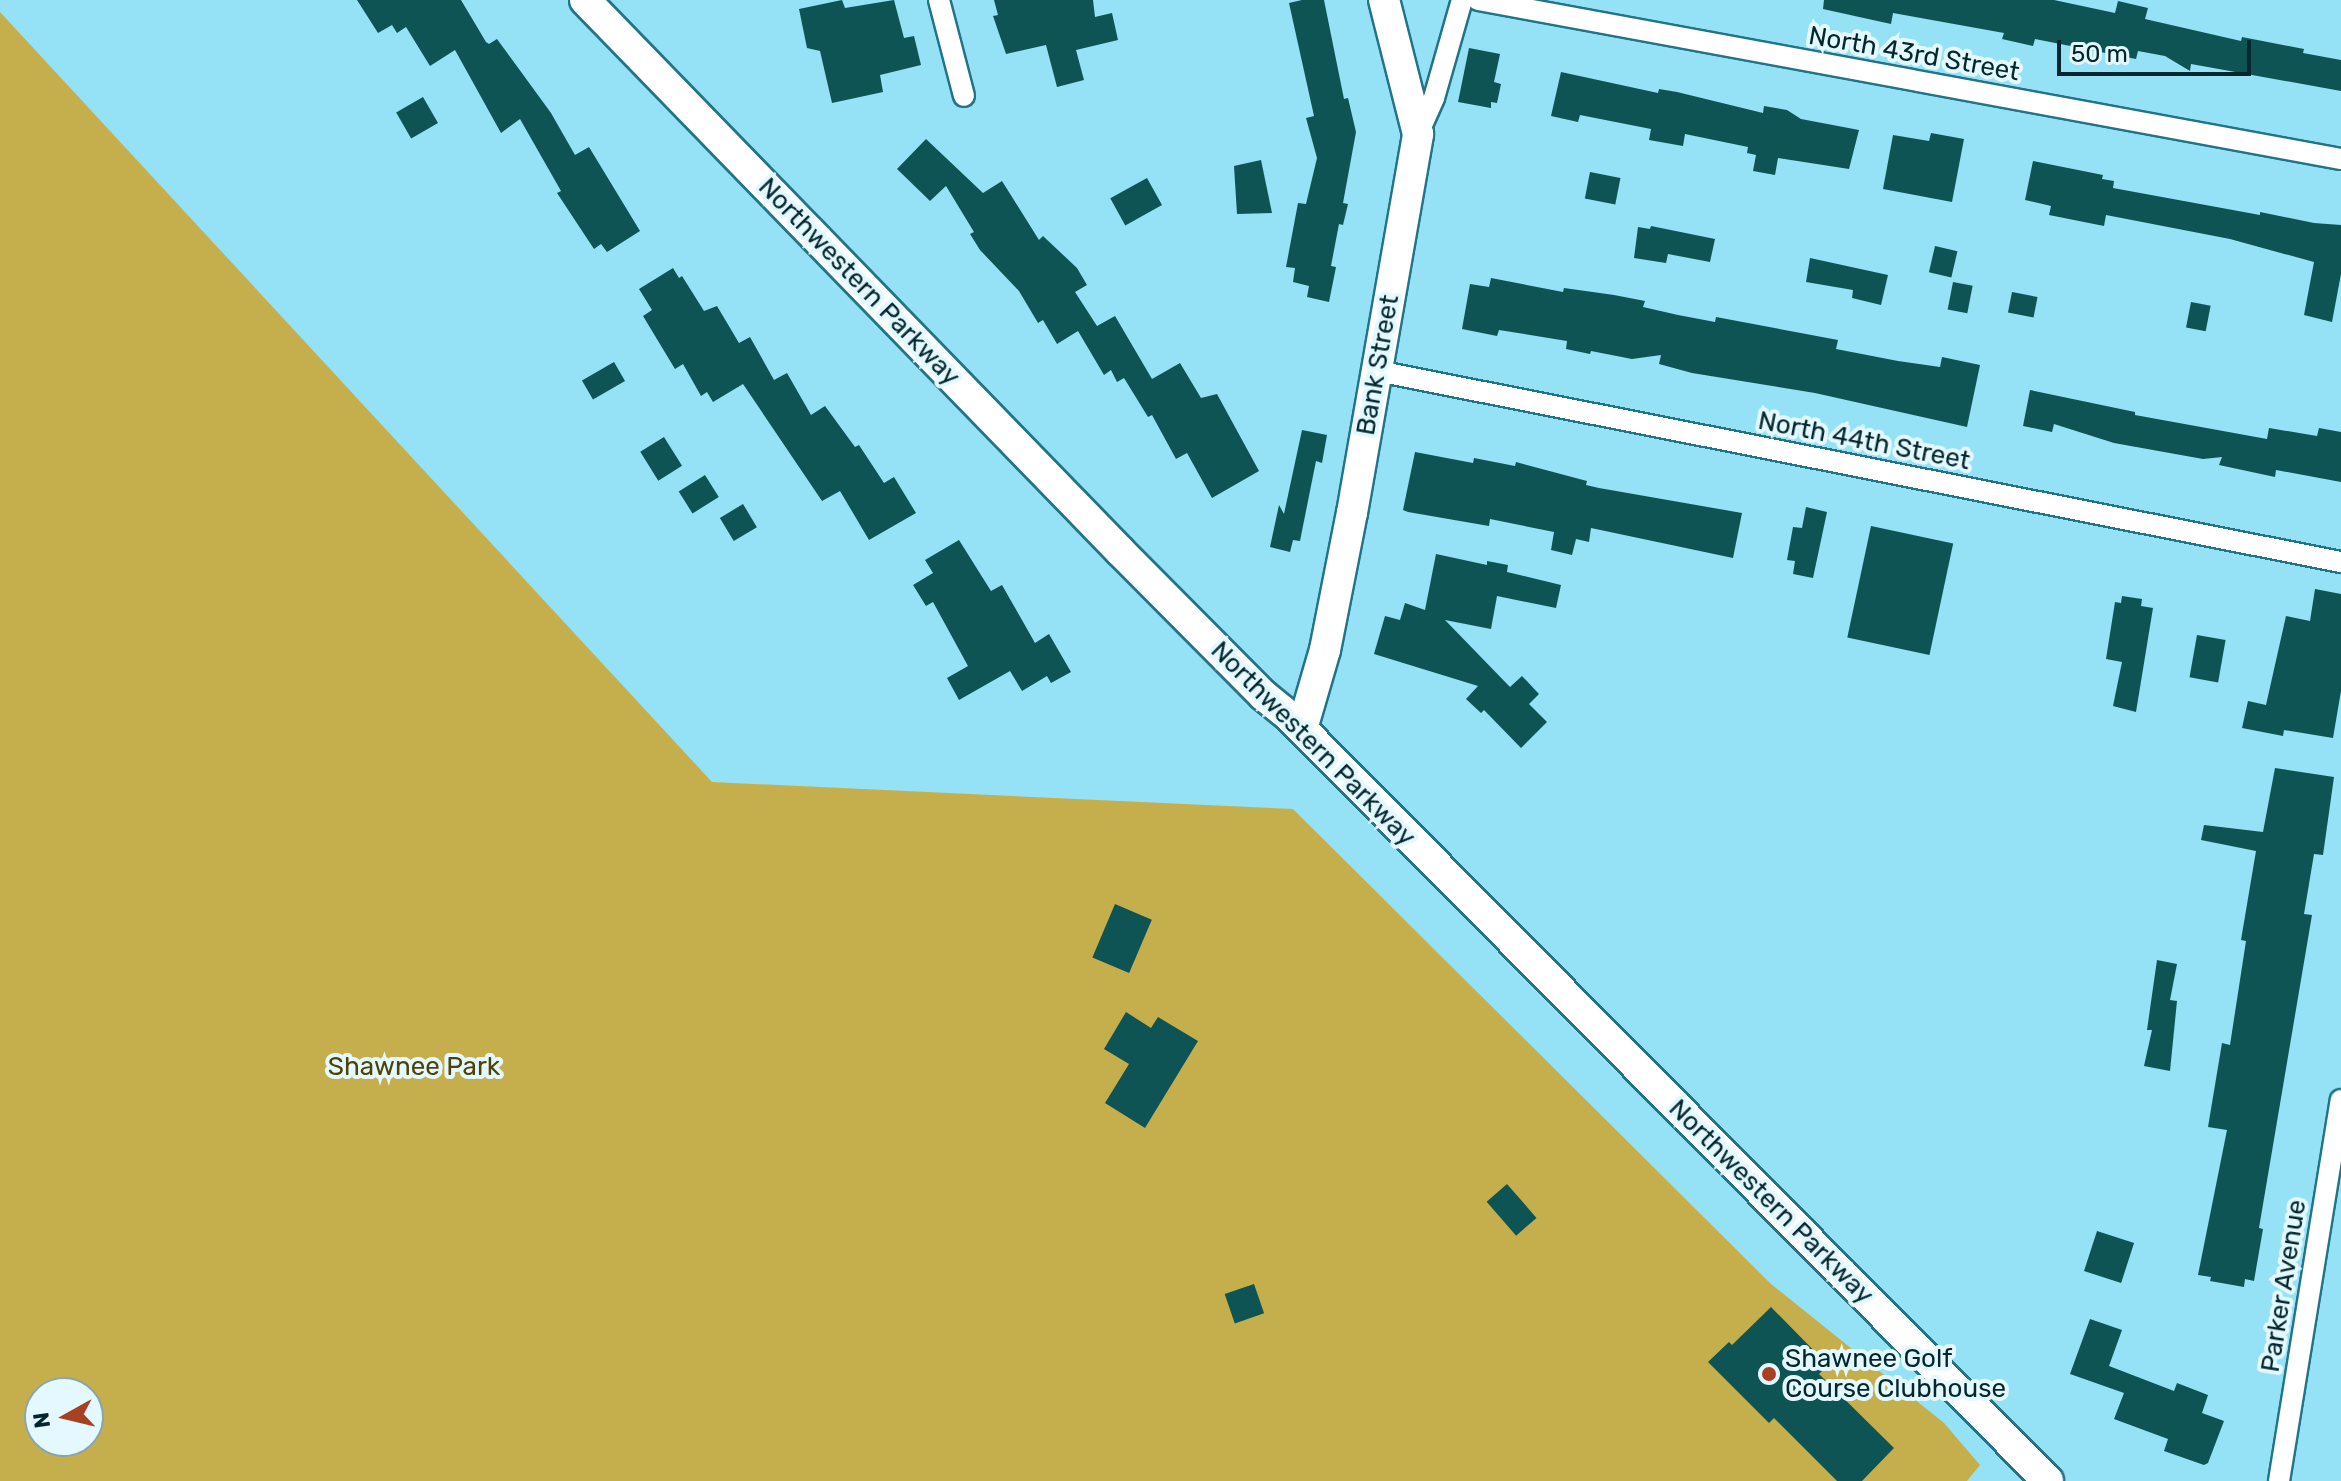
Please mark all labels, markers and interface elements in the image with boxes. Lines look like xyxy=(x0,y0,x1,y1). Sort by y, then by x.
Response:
street label: North 43rd Street xyxy=(1806,20,2022,88)
scale bar xyxy=(2061,24,2255,74)
text: 50 m xyxy=(2071,40,2128,68)
street label: Northwestern Parkway xyxy=(752,172,966,392)
street label: Bank Street xyxy=(1350,292,1406,438)
street label: North 44th Street xyxy=(1755,405,1973,477)
street label: Northwestern Parkway xyxy=(1204,635,1422,853)
park label: Shawnee Park xyxy=(328,1051,500,1083)
street label: Northwestern Parkway xyxy=(1662,1093,1880,1311)
street label: Parker Avenue xyxy=(2255,1197,2313,1375)
place label: Shawnee Golf Course Clubhouse xyxy=(1785,1343,2006,1404)
marker: Shawnee Golf Course Clubhouse xyxy=(1760,1365,1778,1383)
north arrow xyxy=(24,1377,104,1457)
text: N xyxy=(27,1410,56,1430)

